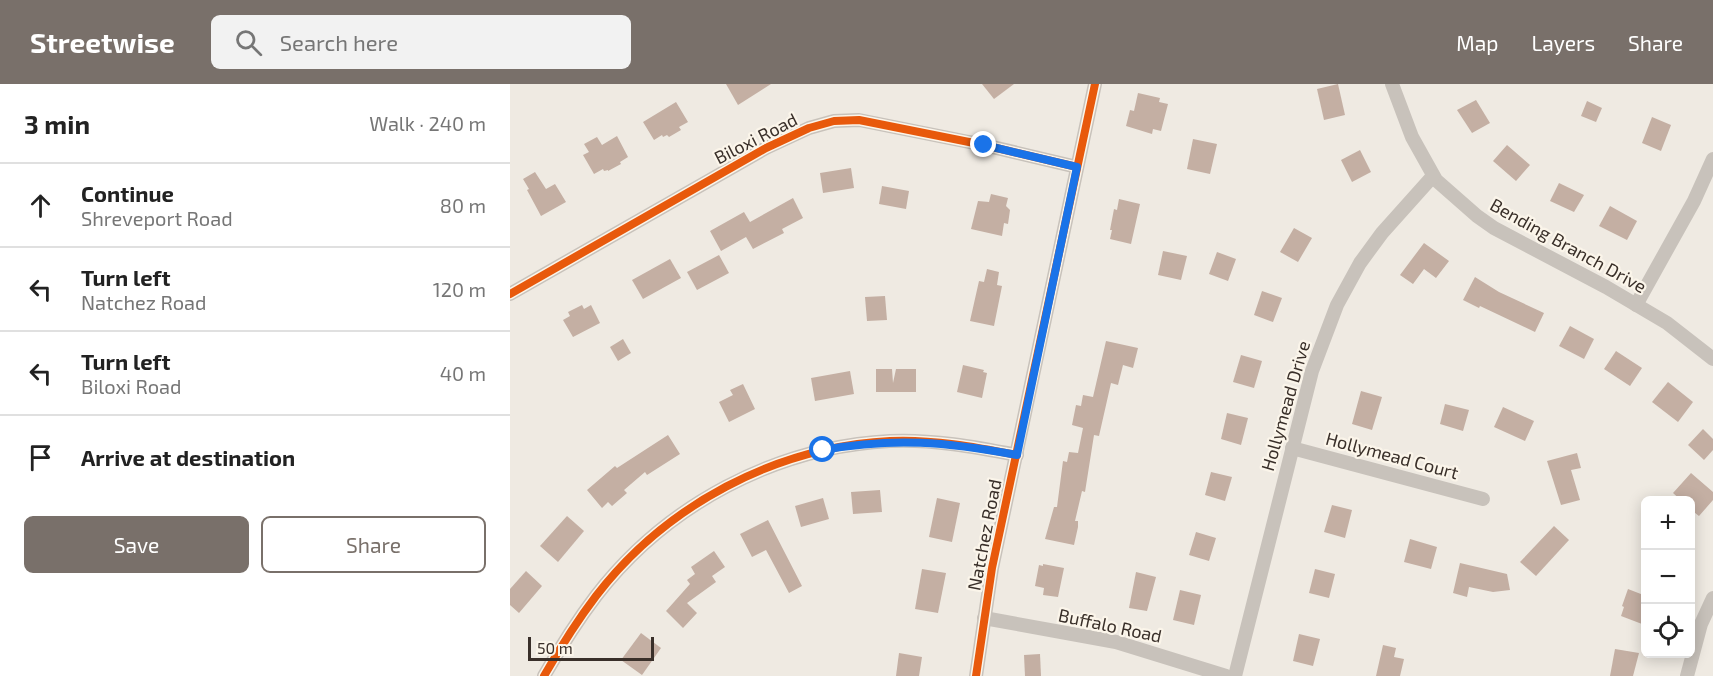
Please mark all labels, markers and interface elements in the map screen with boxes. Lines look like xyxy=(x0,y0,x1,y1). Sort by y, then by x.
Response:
search box xyxy=(211,15,631,69)
text: Streetwise xyxy=(30,25,175,59)
icon: search xyxy=(232,26,265,59)
text: Search here xyxy=(280,29,398,55)
text: Map xyxy=(1456,30,1498,55)
text: Layers xyxy=(1531,30,1595,55)
text: Share xyxy=(1628,30,1683,55)
text: 3 min xyxy=(24,108,90,139)
street label: Biloxi Road xyxy=(710,108,801,168)
text: Walk · 240 m xyxy=(369,111,486,135)
route end xyxy=(970,131,996,157)
text: Continue xyxy=(81,180,174,206)
icon: ahead xyxy=(24,189,57,222)
text: 80 m xyxy=(440,193,486,217)
street label: Bending Branch Drive xyxy=(1486,193,1650,297)
text: Shreveport Road xyxy=(81,206,233,230)
text: Turn left xyxy=(81,264,170,290)
icon: left xyxy=(24,273,57,306)
text: 120 m xyxy=(433,277,486,301)
text: Natchez Road xyxy=(81,290,207,314)
street label: Hollymead Drive xyxy=(1256,338,1314,473)
text: Turn left xyxy=(81,348,170,374)
icon: left xyxy=(24,357,57,390)
text: 40 m xyxy=(440,361,486,385)
text: Biloxi Road xyxy=(81,374,181,398)
street label: Hollymead Court xyxy=(1323,427,1461,483)
route start xyxy=(809,436,835,462)
icon: arrive xyxy=(24,441,57,474)
text: Arrive at destination xyxy=(81,444,295,470)
street label: Natchez Road xyxy=(962,477,1006,592)
map controls xyxy=(1641,496,1695,658)
button: + xyxy=(1641,496,1695,550)
button: Save xyxy=(24,516,249,573)
button: Share xyxy=(261,516,486,573)
button: − xyxy=(1641,550,1695,604)
street label: Buffalo Road xyxy=(1056,603,1164,647)
button: locate xyxy=(1641,604,1695,658)
scale bar xyxy=(528,634,654,662)
text: 50 m xyxy=(537,638,573,657)

